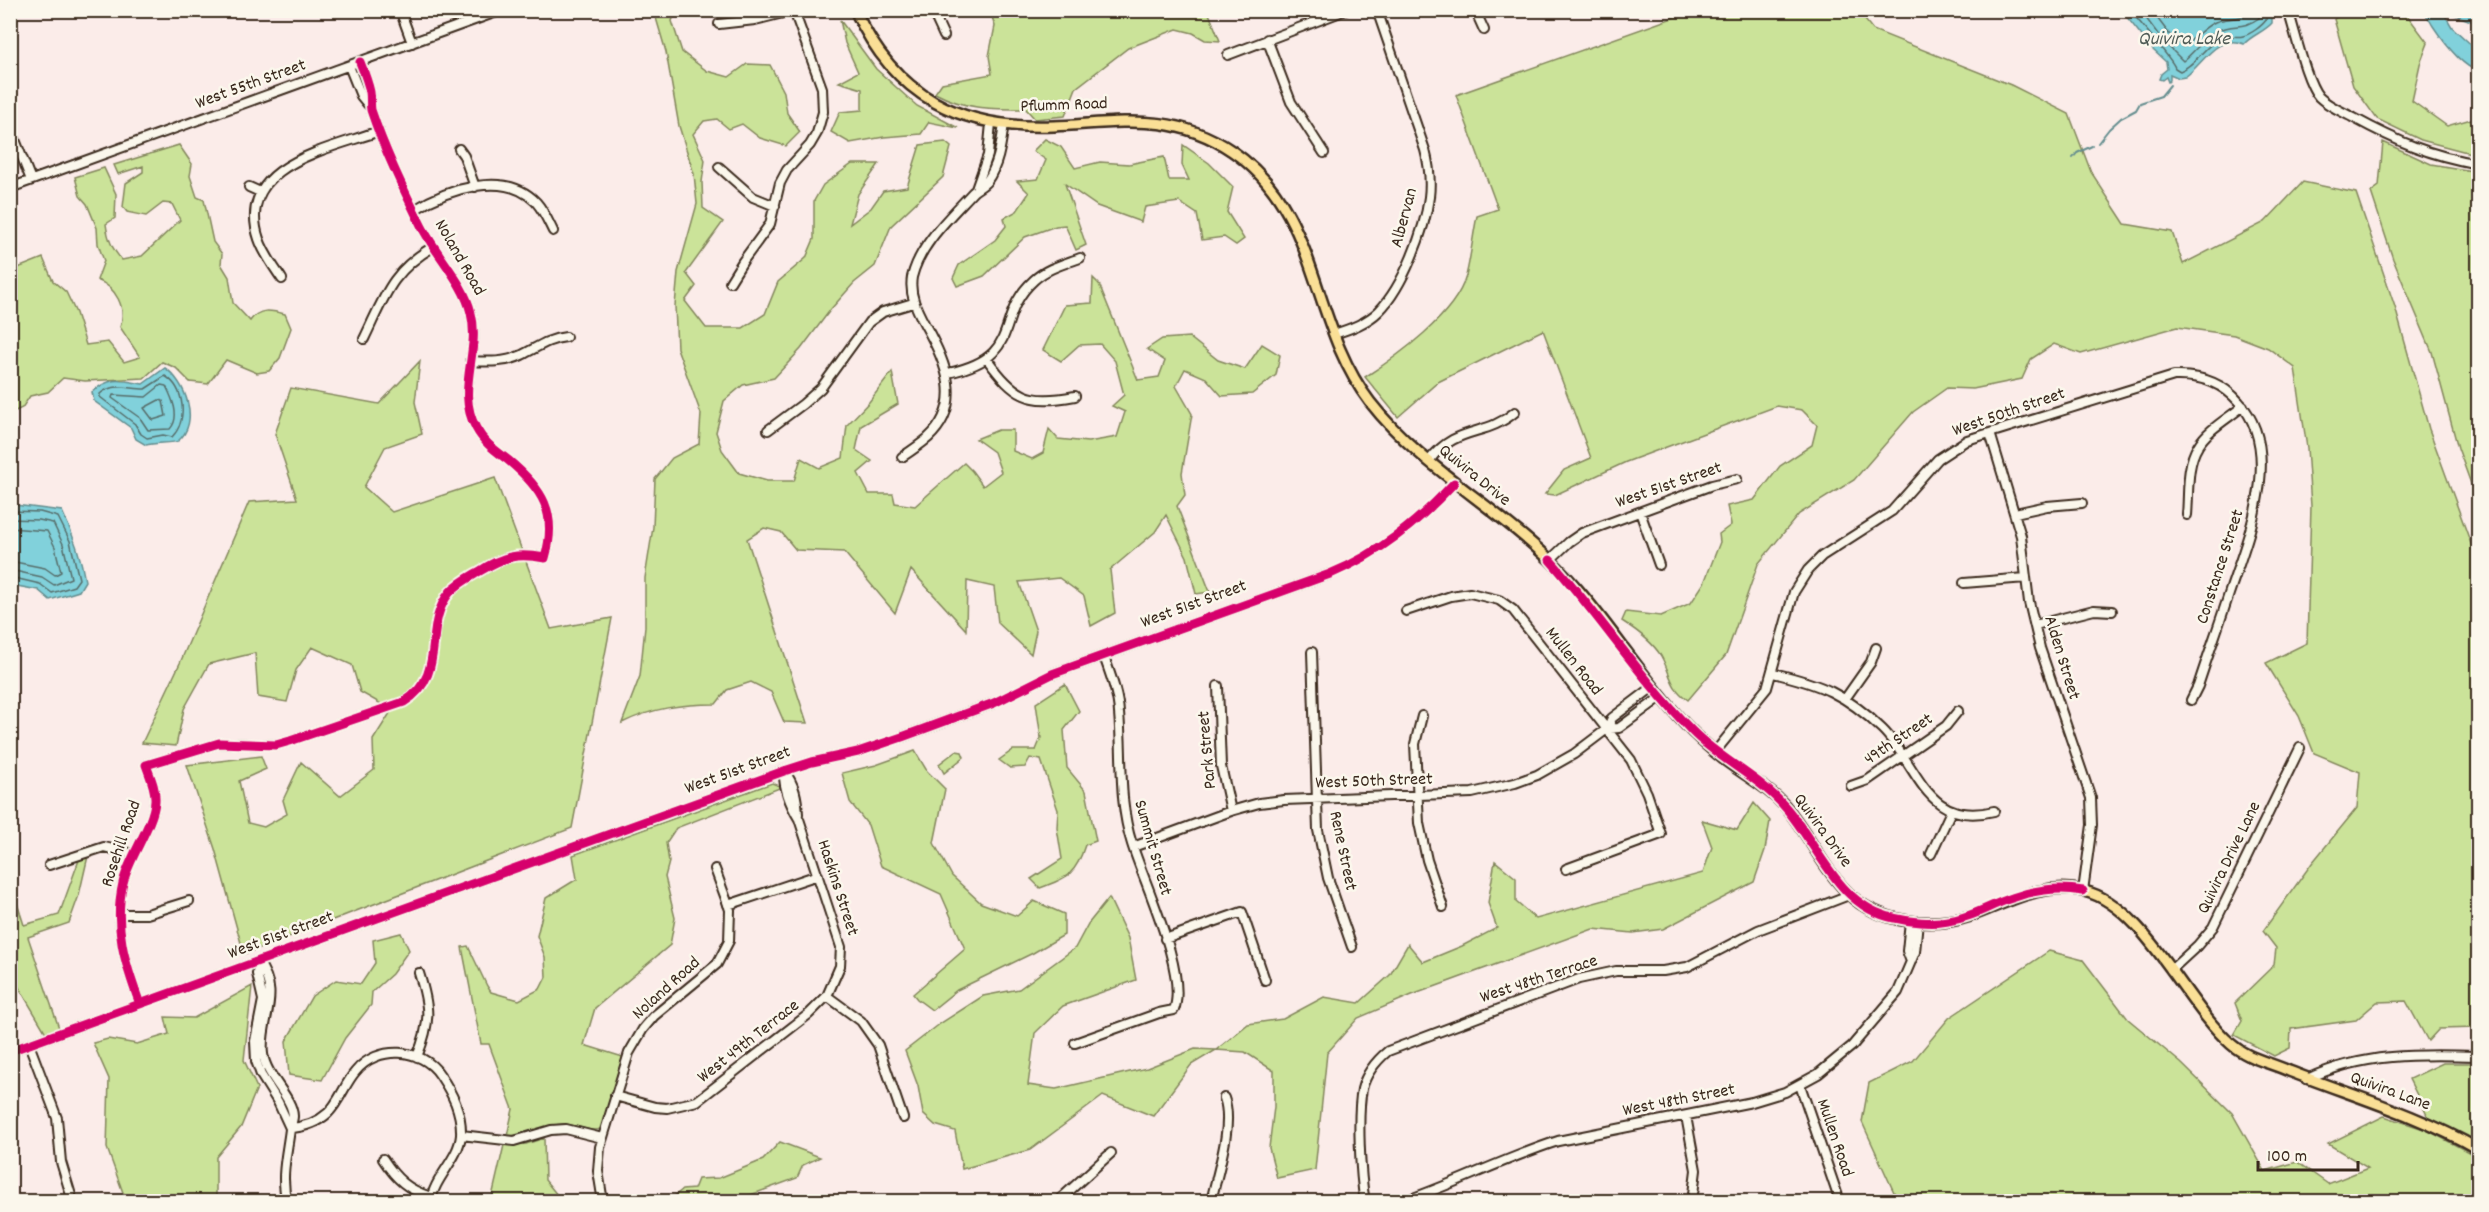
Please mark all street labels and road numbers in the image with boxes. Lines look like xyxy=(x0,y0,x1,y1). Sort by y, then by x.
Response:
street label: West 55th Street xyxy=(192,53,310,117)
street label: Pflumm Road xyxy=(1020,92,1108,120)
street label: Albervan xyxy=(1385,185,1425,251)
street label: Noland Road xyxy=(427,215,491,301)
street label: West 50th Street xyxy=(1949,382,2069,444)
street label: Quivira Drive xyxy=(1433,439,1515,513)
street label: West 51st Street xyxy=(1612,456,1726,516)
street label: Constance Street xyxy=(2191,506,2251,628)
street label: West 51st Street xyxy=(1138,574,1251,636)
street label: Alden Street xyxy=(2036,613,2086,703)
street label: Mullen Road xyxy=(1538,622,1608,702)
street label: 49th Street xyxy=(1859,708,1939,772)
street label: Park Street xyxy=(1192,709,1224,790)
street label: West 51st Street xyxy=(682,740,795,802)
street label: West 50th Street xyxy=(1315,767,1433,797)
street label: Quivira Drive xyxy=(1787,789,1858,873)
street label: Rosehill Road xyxy=(96,797,148,891)
street label: Summit Street xyxy=(1126,797,1178,899)
street label: Quivira Drive Lane xyxy=(2192,797,2268,919)
street label: Rene Street xyxy=(1321,809,1363,893)
street label: Haskins Street xyxy=(810,837,864,940)
street label: West 51st Street xyxy=(225,905,338,967)
street label: West 48th Terrace xyxy=(1477,949,1601,1011)
street label: Noland Road xyxy=(627,952,707,1026)
street label: West 49th Terrace xyxy=(693,994,805,1090)
street label: Quivira Lane xyxy=(2346,1066,2434,1118)
street label: West 48th Street xyxy=(1621,1078,1738,1124)
street label: Mullen Road xyxy=(1809,1096,1859,1180)

